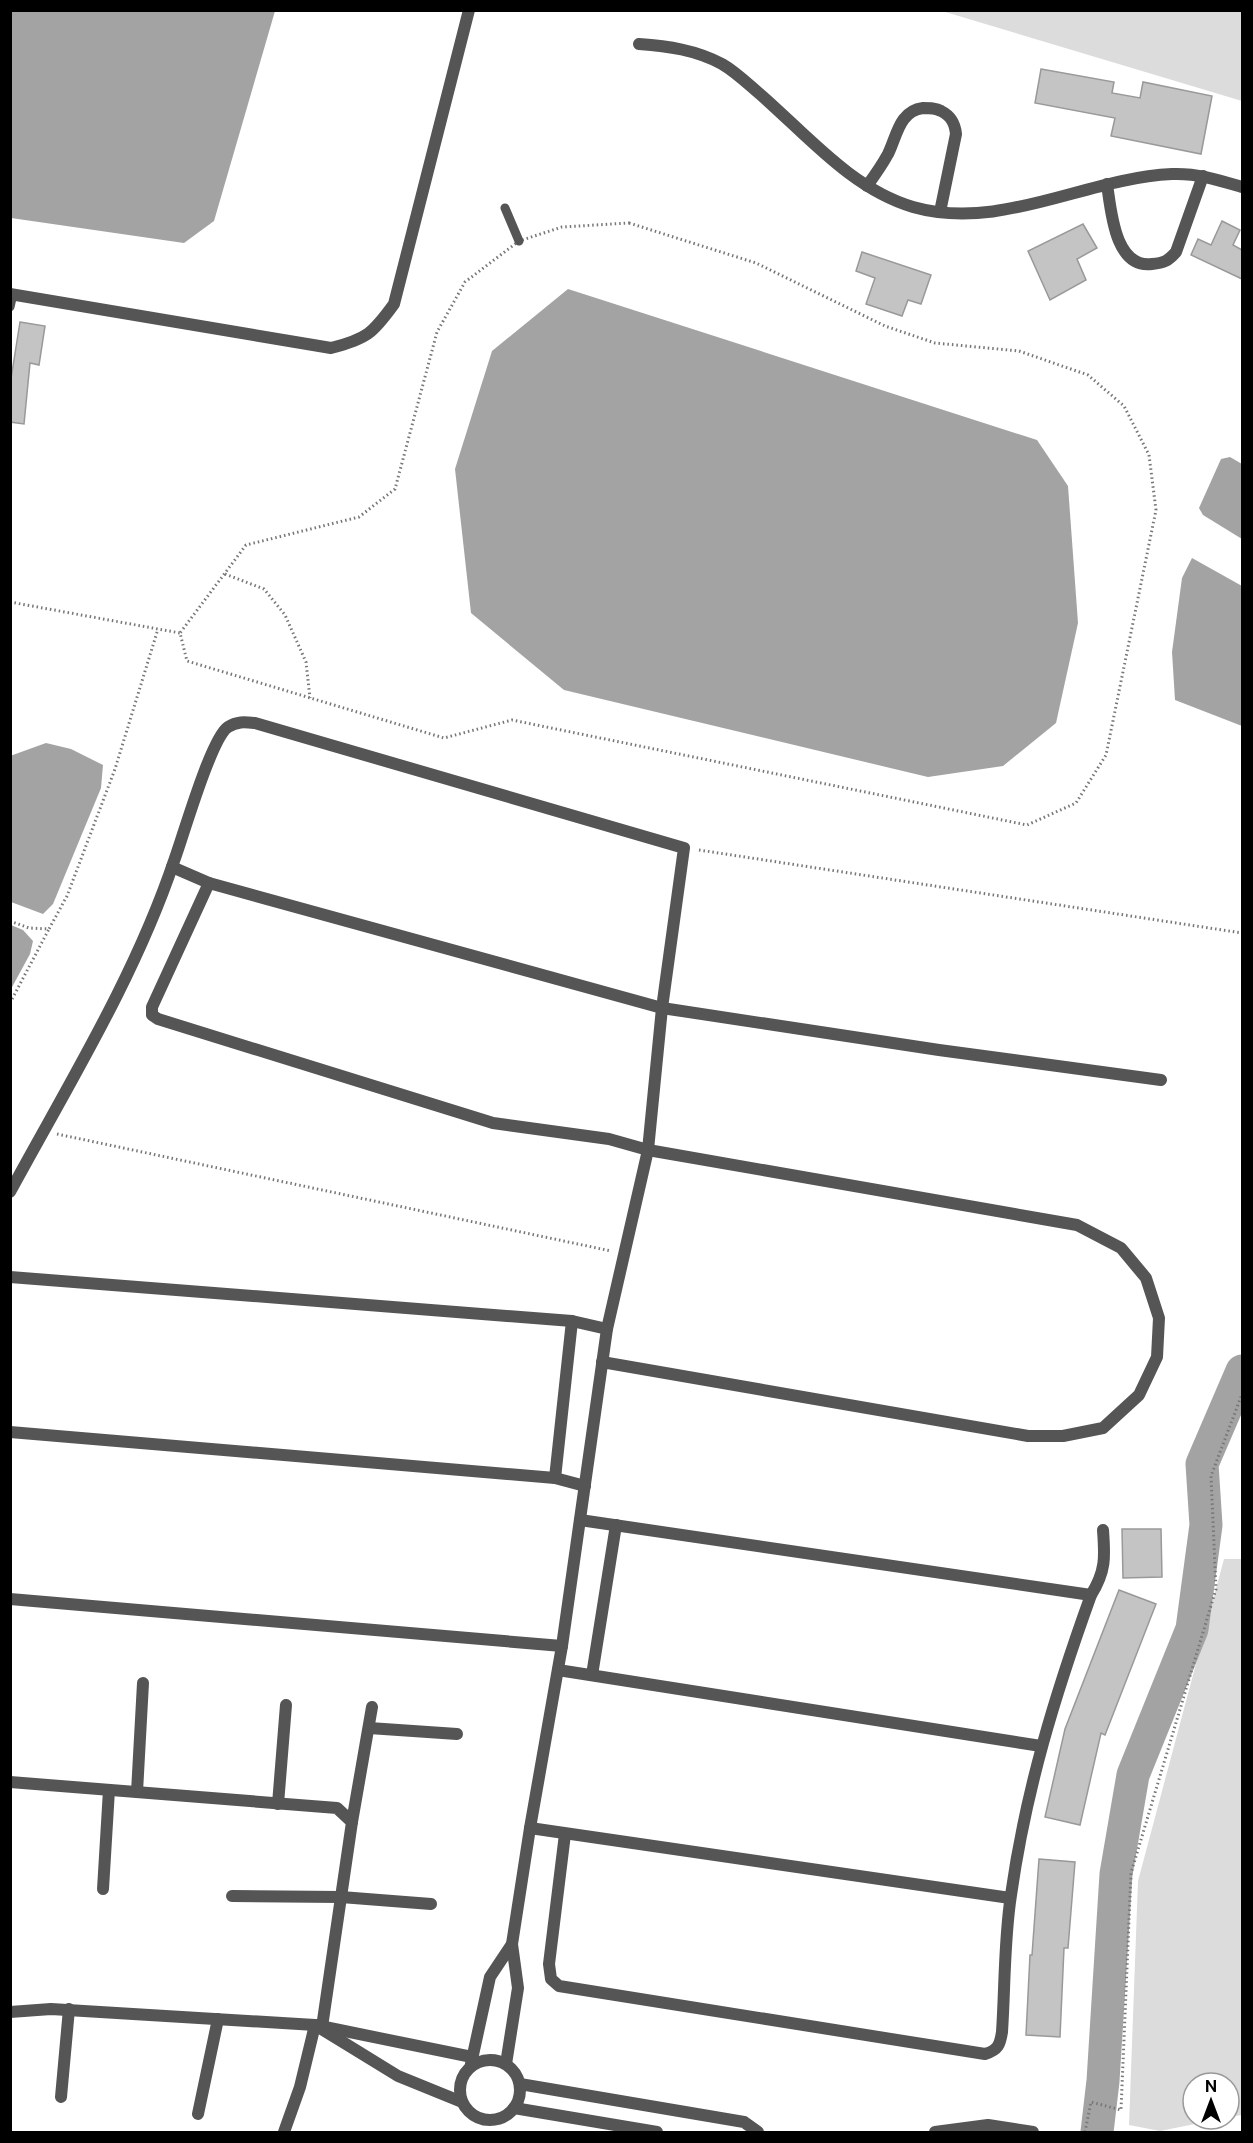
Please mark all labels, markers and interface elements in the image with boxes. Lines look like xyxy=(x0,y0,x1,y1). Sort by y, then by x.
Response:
north arrow xyxy=(1181,2071,1241,2131)
text: N xyxy=(1205,2077,1217,2096)

